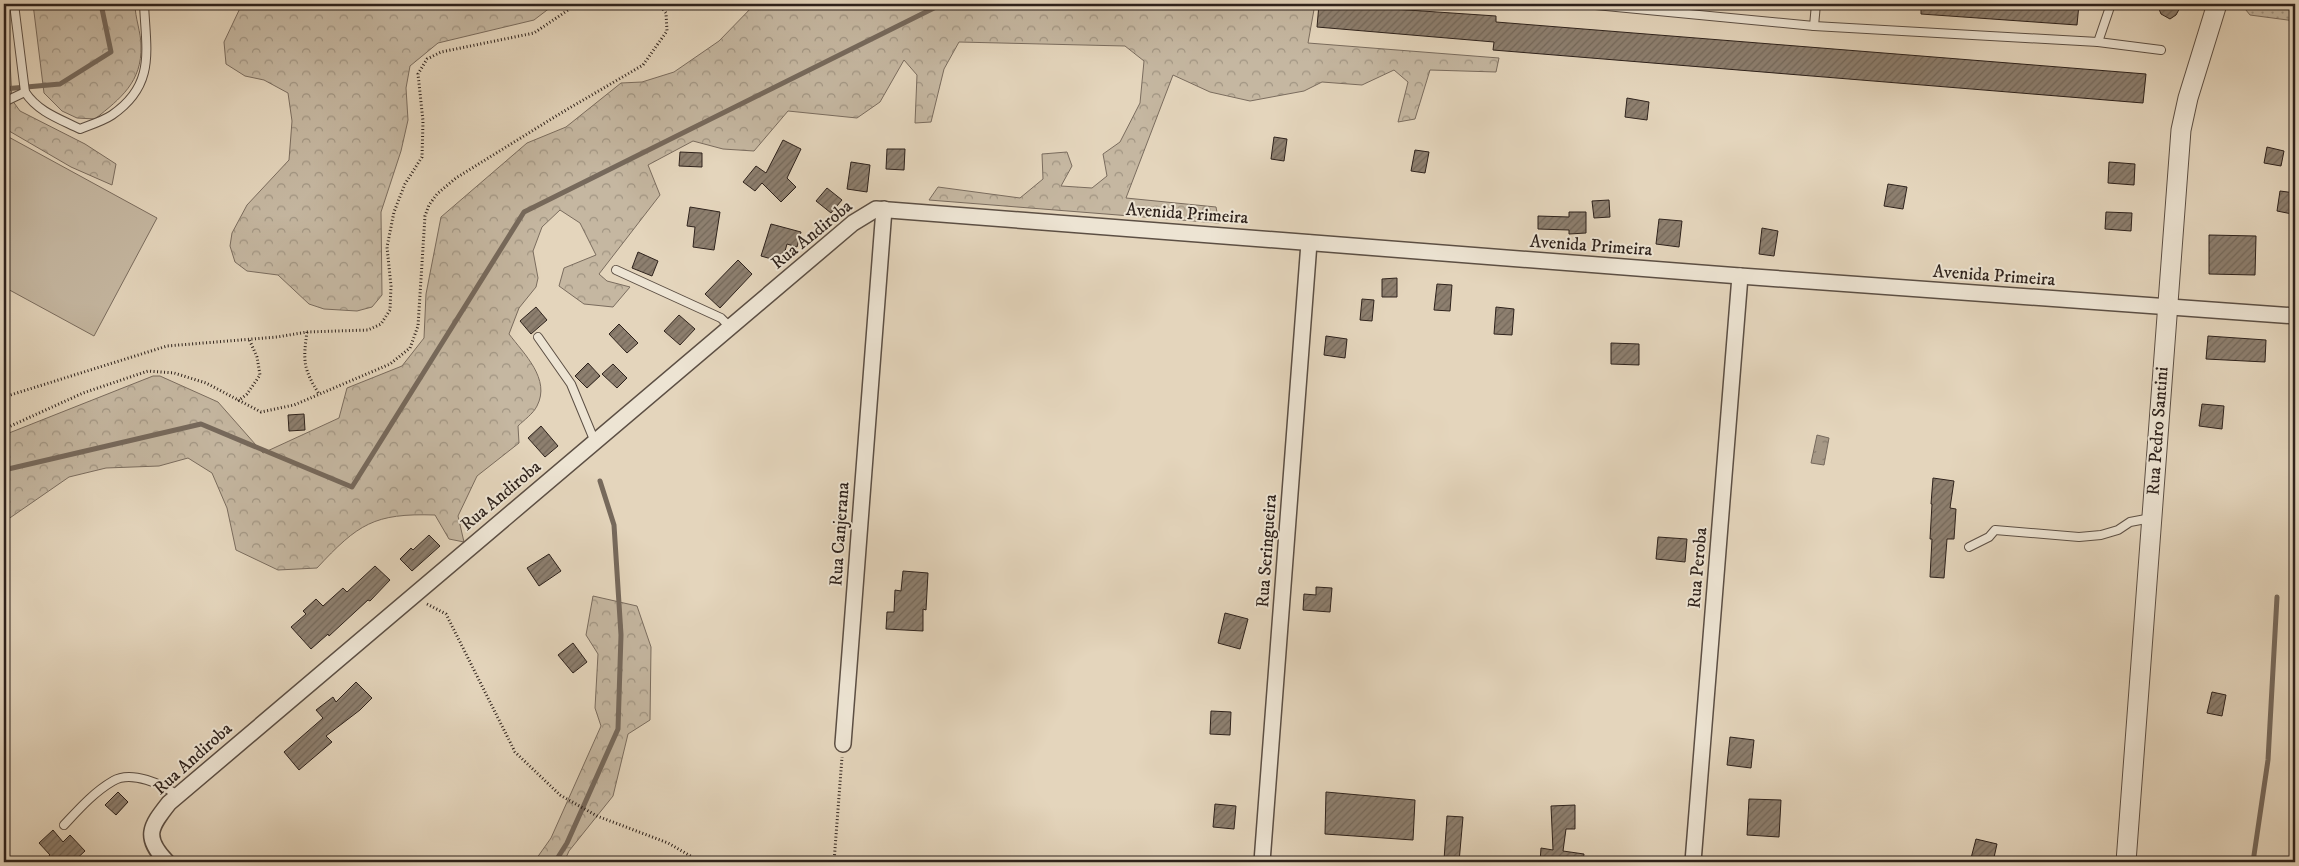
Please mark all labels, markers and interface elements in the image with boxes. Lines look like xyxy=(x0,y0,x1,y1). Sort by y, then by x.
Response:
street label: Rua Andiroba xyxy=(767,195,857,274)
street label: Avenida Primeira xyxy=(1125,199,1249,229)
street label: Avenida Primeira xyxy=(1529,231,1653,261)
street label: Avenida Primeira xyxy=(1932,261,2056,291)
street label: Rua Pedro Santini xyxy=(2143,366,2173,496)
street label: Rua Andiroba xyxy=(456,456,546,536)
street label: Rua Canjerana xyxy=(825,481,855,587)
street label: Rua Seringueira xyxy=(1252,493,1282,608)
street label: Rua Peroba xyxy=(1683,526,1713,609)
street label: Rua Andiroba xyxy=(149,718,237,800)

